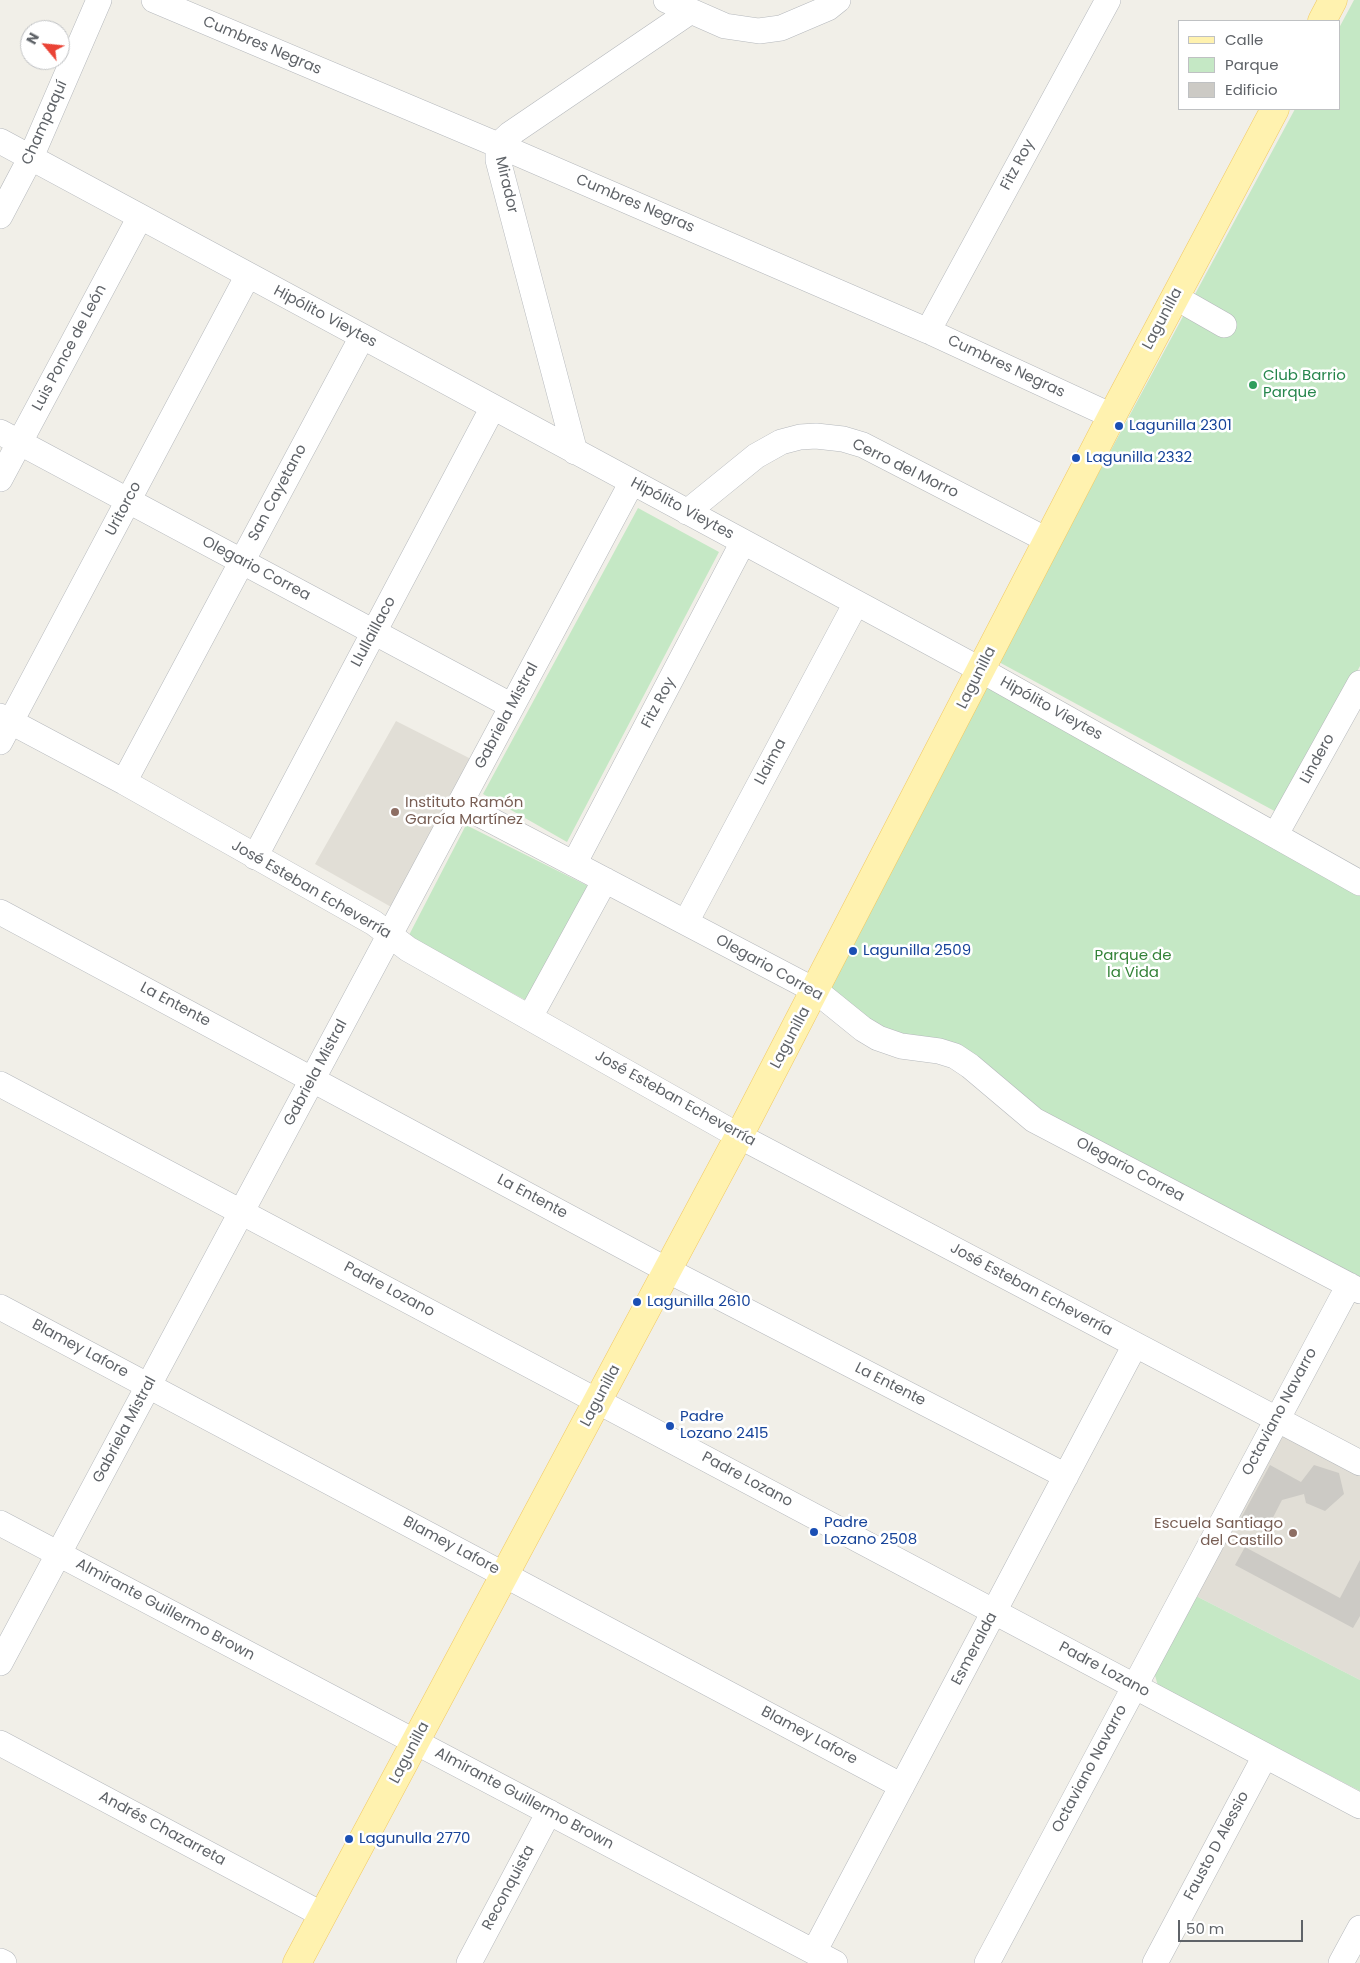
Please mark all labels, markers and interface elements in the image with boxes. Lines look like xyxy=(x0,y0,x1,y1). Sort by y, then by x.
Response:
street label: Cumbres Negras xyxy=(200,13,324,79)
north arrow xyxy=(20,20,70,70)
legend xyxy=(1178,20,1340,110)
text: N xyxy=(21,29,44,48)
text: Calle xyxy=(1225,29,1263,50)
text: Parque xyxy=(1225,54,1278,75)
street label: Champaquí xyxy=(18,78,72,168)
text: Edificio xyxy=(1225,79,1278,100)
street label: Fitz Roy xyxy=(997,137,1039,193)
street label: Mirador xyxy=(491,155,521,215)
street label: Cumbres Negras xyxy=(573,171,697,237)
street label: Luis Ponce de León xyxy=(29,282,111,414)
street label: Hipólito Vieytes xyxy=(270,282,380,352)
street label: Lagunilla xyxy=(1139,285,1187,353)
street label: Cumbres Negras xyxy=(945,332,1067,402)
place label: Club Barrio Parque xyxy=(1263,367,1346,402)
marker: Club Barrio Parque xyxy=(1247,379,1259,391)
place label: Lagunilla 2301 xyxy=(1129,417,1232,435)
marker: Lagunilla 2301 xyxy=(1113,420,1125,432)
street label: Cerro del Morro xyxy=(849,435,961,503)
street label: San Cayetano xyxy=(245,442,311,544)
place label: Lagunilla 2332 xyxy=(1086,449,1192,467)
marker: Lagunilla 2332 xyxy=(1070,452,1082,464)
street label: Hipólito Vieytes xyxy=(627,474,737,544)
street label: Uritorco xyxy=(102,479,146,539)
street label: Olegario Correa xyxy=(199,533,313,605)
street label: Llullaillaco xyxy=(348,594,400,670)
street label: Lagunilla xyxy=(954,644,1000,712)
street label: Gabriela Mistral xyxy=(471,660,543,772)
street label: Hipólito Vieytes xyxy=(997,673,1105,745)
street label: Fitz Roy xyxy=(638,675,680,731)
street label: Lindero xyxy=(1297,731,1339,787)
street label: Llaima xyxy=(751,736,791,788)
place label: Instituto Ramón García Martínez xyxy=(405,794,523,829)
marker: Instituto Ramón García Martínez xyxy=(389,806,401,818)
street label: José Esteban Echeverría xyxy=(228,837,394,943)
street label: Olegario Correa xyxy=(712,931,826,1005)
place label: Lagunilla 2509 xyxy=(863,942,971,960)
marker: Lagunilla 2509 xyxy=(847,945,859,957)
park label: Parque de la Vida xyxy=(1095,947,1171,982)
street label: La Entente xyxy=(137,979,213,1031)
street label: Lagunilla xyxy=(767,1004,815,1072)
street label: Gabriela Mistral xyxy=(280,1017,352,1129)
street label: José Esteban Echeverría xyxy=(591,1047,759,1151)
street label: Olegario Correa xyxy=(1073,1134,1187,1206)
street label: La Entente xyxy=(494,1171,570,1223)
street label: José Esteban Echeverría xyxy=(947,1239,1115,1341)
street label: Padre Lozano xyxy=(341,1259,437,1321)
place label: Lagunilla 2610 xyxy=(647,1293,751,1311)
marker: Lagunilla 2610 xyxy=(631,1296,643,1308)
street label: Blamey Lafore xyxy=(29,1316,131,1382)
street label: Octaviano Navarro xyxy=(1239,1345,1321,1479)
street label: La Entente xyxy=(852,1359,928,1411)
street label: Lagunilla xyxy=(577,1362,625,1430)
street label: Gabriela Mistral xyxy=(89,1374,161,1486)
place label: Padre Lozano 2415 xyxy=(680,1408,769,1443)
marker: Padre Lozano 2415 xyxy=(664,1420,676,1432)
street label: Padre Lozano xyxy=(699,1449,795,1511)
street label: Blamey Lafore xyxy=(400,1513,502,1579)
place label: Padre Lozano 2508 xyxy=(824,1514,917,1549)
place label: Escuela Santiago del Castillo xyxy=(1154,1515,1283,1550)
marker: Padre Lozano 2508 xyxy=(808,1526,820,1538)
marker: Escuela Santiago del Castillo xyxy=(1287,1527,1299,1539)
street label: Almirante Guillermo Brown xyxy=(73,1555,257,1665)
street label: Esmeralda xyxy=(948,1609,1002,1689)
street label: Padre Lozano xyxy=(1056,1639,1152,1701)
street label: Octaviano Navarro xyxy=(1049,1702,1131,1836)
street label: Blamey Lafore xyxy=(758,1703,860,1769)
street label: Lagunilla xyxy=(386,1719,434,1787)
street label: Almirante Guillermo Brown xyxy=(432,1744,616,1854)
street label: Andrés Chazarreta xyxy=(96,1788,228,1870)
street label: Fausto D Alessio xyxy=(1181,1788,1253,1904)
place label: Lagunulla 2770 xyxy=(359,1830,471,1848)
marker: Lagunulla 2770 xyxy=(343,1833,355,1845)
street label: Reconquista xyxy=(479,1842,539,1934)
scale bar xyxy=(1180,1910,1305,1942)
text: 50 m xyxy=(1186,1918,1224,1939)

